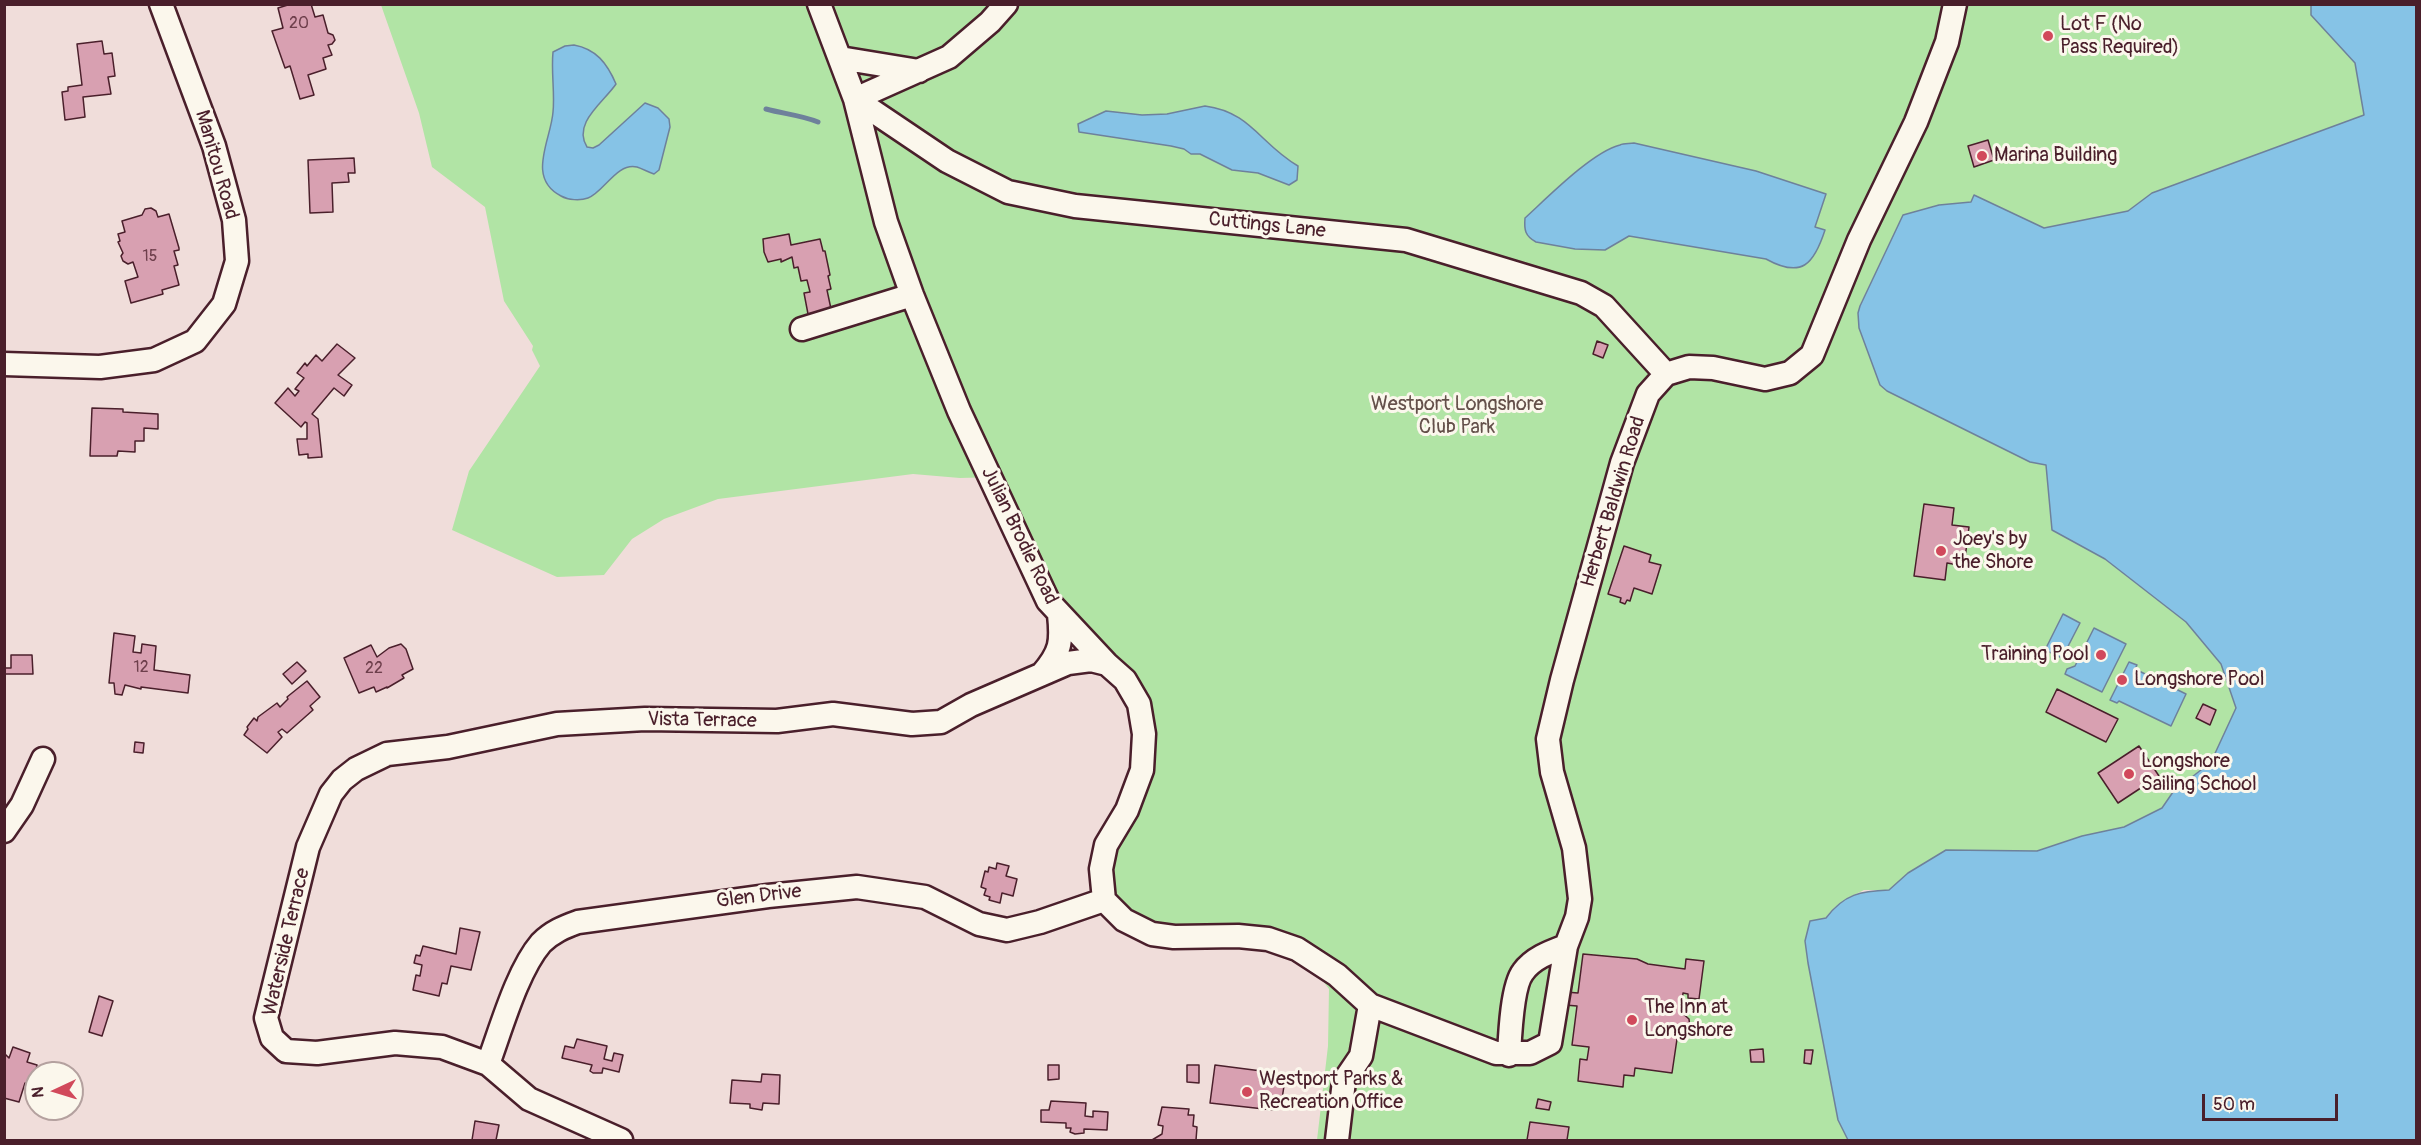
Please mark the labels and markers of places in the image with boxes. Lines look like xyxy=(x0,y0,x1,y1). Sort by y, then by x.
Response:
place label: Lot F (No Pass Required) xyxy=(2060,13,2179,60)
marker: Lot F (No Pass Required) xyxy=(2041,29,2055,43)
place label: Marina Building xyxy=(1994,144,2117,168)
marker: Marina Building xyxy=(1975,149,1989,163)
place label: Joey's by the Shore xyxy=(1953,528,2033,575)
marker: Joey's by the Shore xyxy=(1934,544,1948,558)
place label: Training Pool xyxy=(1981,643,2089,667)
marker: Training Pool xyxy=(2094,648,2108,662)
place label: Longshore Pool xyxy=(2134,668,2264,692)
marker: Longshore Pool xyxy=(2115,673,2129,687)
place label: Longshore Sailing School xyxy=(2141,750,2257,797)
marker: Longshore Sailing School xyxy=(2122,767,2136,781)
place label: The Inn at Longshore xyxy=(1644,996,1733,1043)
marker: The Inn at Longshore xyxy=(1625,1013,1639,1027)
place label: Westport Parks & Recreation Office xyxy=(1259,1068,1403,1115)
marker: Westport Parks & Recreation Office xyxy=(1240,1085,1254,1099)

